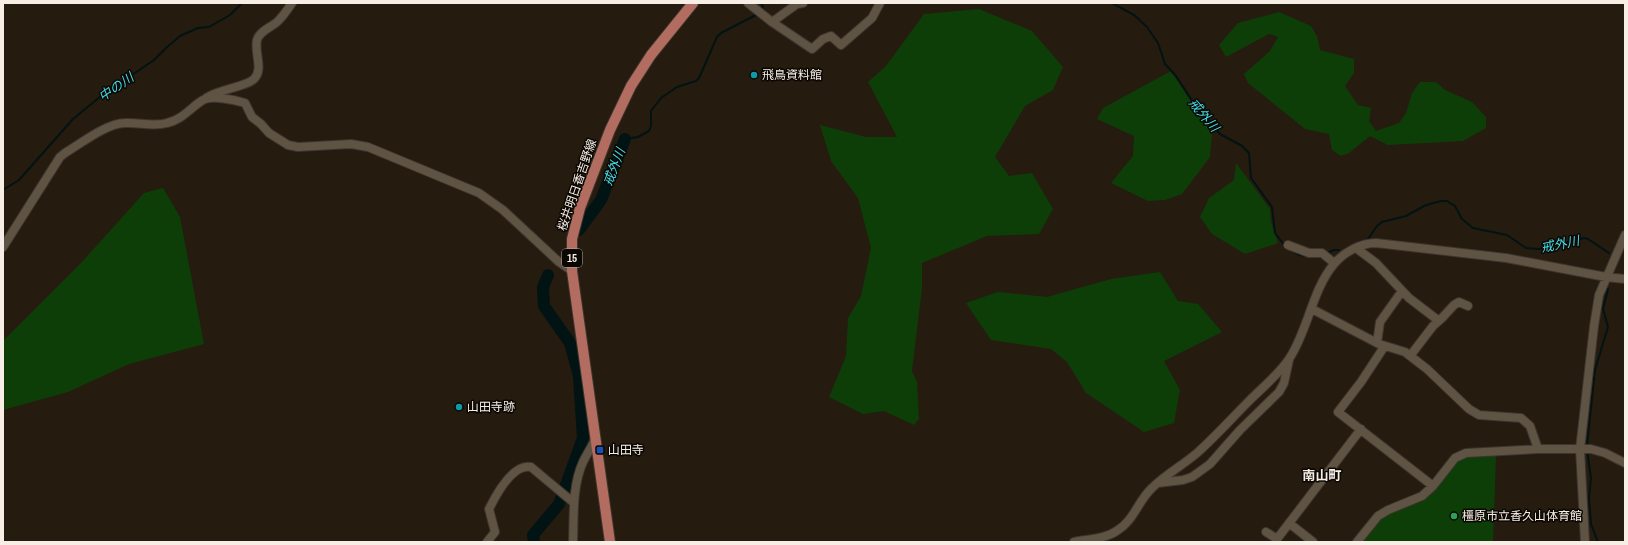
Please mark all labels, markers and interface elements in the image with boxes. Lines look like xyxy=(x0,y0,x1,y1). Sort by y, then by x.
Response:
place label: 飛鳥資料館 xyxy=(762,67,822,83)
water label: 中の川 xyxy=(95,68,138,105)
marker: 飛鳥資料館 xyxy=(749,70,759,80)
water label: 戒外川 xyxy=(1185,95,1224,137)
street label: 桜井明日香吉野線 xyxy=(554,137,600,233)
water label: 戒外川 xyxy=(599,144,630,188)
water label: 戒外川 xyxy=(1539,232,1583,256)
road number: 15 xyxy=(562,249,582,267)
place label: 山田寺跡 xyxy=(467,399,515,415)
marker: 山田寺跡 xyxy=(454,402,464,412)
place label: 山田寺 xyxy=(608,442,644,458)
marker: 山田寺 xyxy=(595,445,605,455)
district label: 南山町 xyxy=(1302,467,1342,484)
place label: 橿原市立香久山体育館 xyxy=(1462,508,1582,524)
marker: 橿原市立香久山体育館 xyxy=(1449,511,1459,521)

